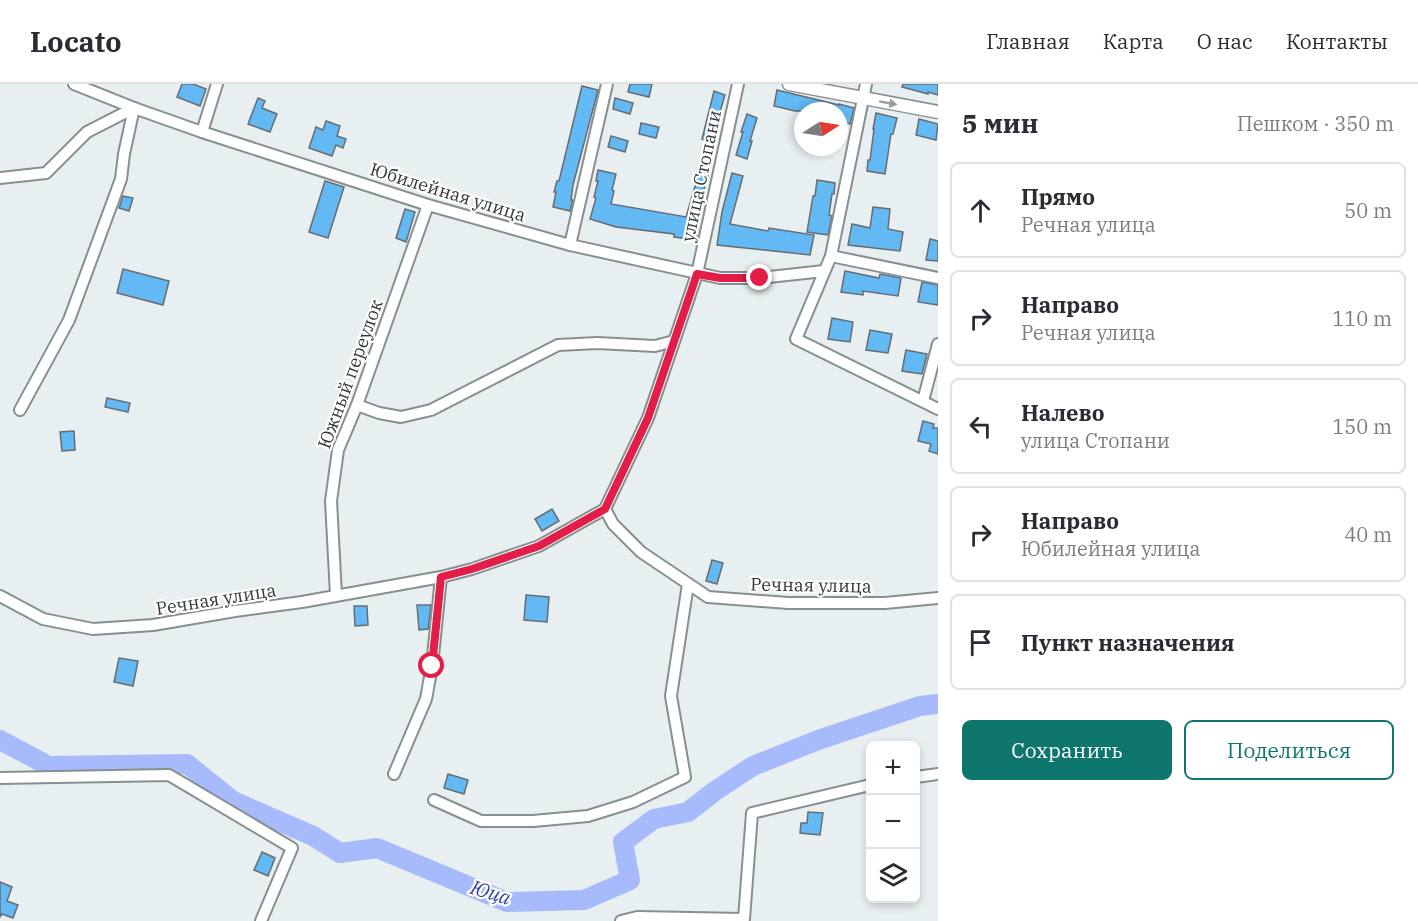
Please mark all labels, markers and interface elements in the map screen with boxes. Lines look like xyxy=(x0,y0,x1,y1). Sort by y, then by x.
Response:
text: Locato xyxy=(30,23,122,60)
text: Главная xyxy=(986,27,1070,55)
text: Карта xyxy=(1103,27,1164,55)
text: О нас xyxy=(1197,27,1253,55)
text: Контакты xyxy=(1286,27,1388,55)
one-way arrow xyxy=(879,98,898,107)
north arrow xyxy=(794,102,848,156)
text: 5 мин xyxy=(962,106,1038,140)
street label: улица Стопани xyxy=(676,108,726,244)
text: Пешком · 350 m xyxy=(1237,110,1394,137)
street label: Юбилейная улица xyxy=(367,157,529,227)
text: Прямо xyxy=(1021,182,1095,211)
icon: ahead xyxy=(964,194,997,227)
text: 50 m xyxy=(1344,197,1392,224)
text: Речная улица xyxy=(1021,211,1156,238)
route end xyxy=(746,264,772,290)
text: Направо xyxy=(1021,290,1119,319)
street label: Южный переулок xyxy=(312,296,388,452)
icon: right xyxy=(964,302,997,335)
text: 110 m xyxy=(1332,305,1392,332)
text: Речная улица xyxy=(1021,319,1156,346)
text: Налево xyxy=(1021,398,1105,427)
icon: left xyxy=(964,410,997,443)
text: 150 m xyxy=(1332,413,1392,440)
text: улица Стопани xyxy=(1021,427,1170,454)
text: Направо xyxy=(1021,506,1119,535)
icon: right xyxy=(964,518,997,551)
text: 40 m xyxy=(1344,521,1392,548)
text: Юбилейная улица xyxy=(1021,535,1201,562)
street label: Речная улица xyxy=(750,572,872,598)
street label: Речная улица xyxy=(154,578,278,620)
icon: arrive xyxy=(964,626,997,659)
text: Пункт назначения xyxy=(1021,628,1235,657)
route start xyxy=(418,652,444,678)
button: Сохранить xyxy=(962,720,1172,780)
button: Поделиться xyxy=(1184,720,1394,780)
map controls xyxy=(866,741,920,903)
button: + xyxy=(866,741,920,795)
button: − xyxy=(866,795,920,849)
button: layers xyxy=(866,849,920,903)
water label: Юца xyxy=(467,873,515,911)

